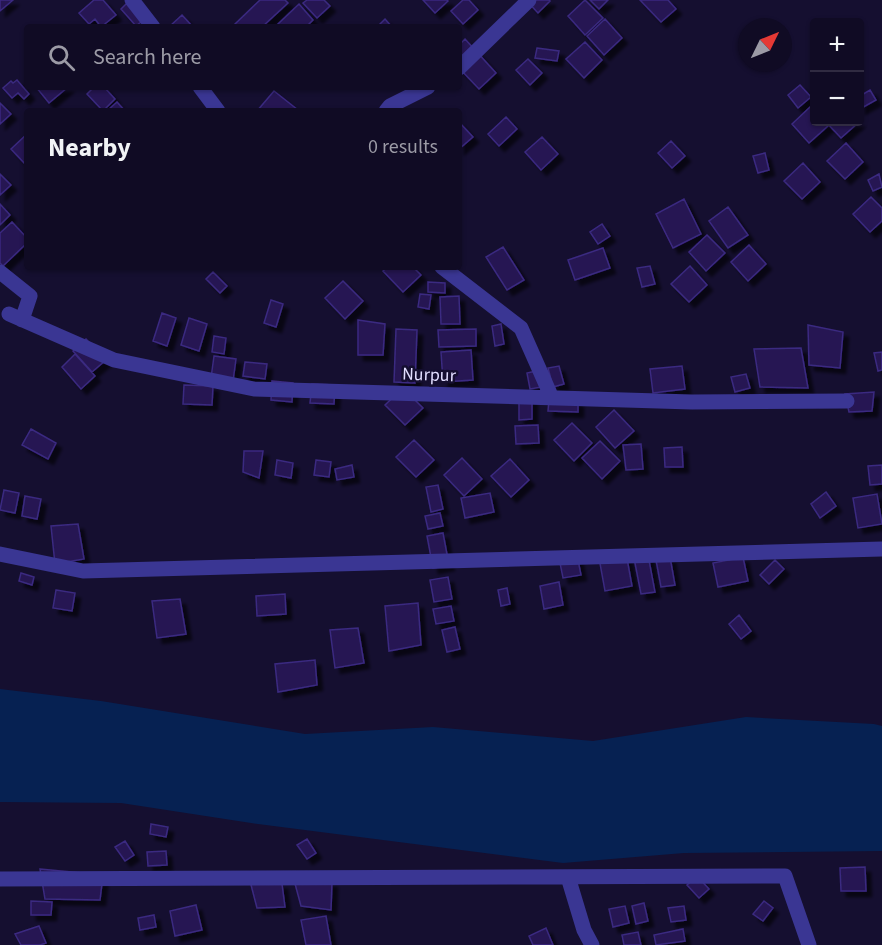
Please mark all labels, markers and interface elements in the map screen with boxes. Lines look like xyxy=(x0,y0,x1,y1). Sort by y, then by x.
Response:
north arrow xyxy=(738,18,792,72)
map controls xyxy=(810,18,864,126)
button: + xyxy=(810,18,864,72)
search box xyxy=(24,24,462,90)
icon: search xyxy=(45,41,78,74)
text: Search here xyxy=(93,41,201,73)
button: − xyxy=(810,72,864,126)
text: Nearby xyxy=(48,129,131,166)
text: 0 results xyxy=(368,133,438,161)
street label: Nurpur xyxy=(402,362,457,388)

